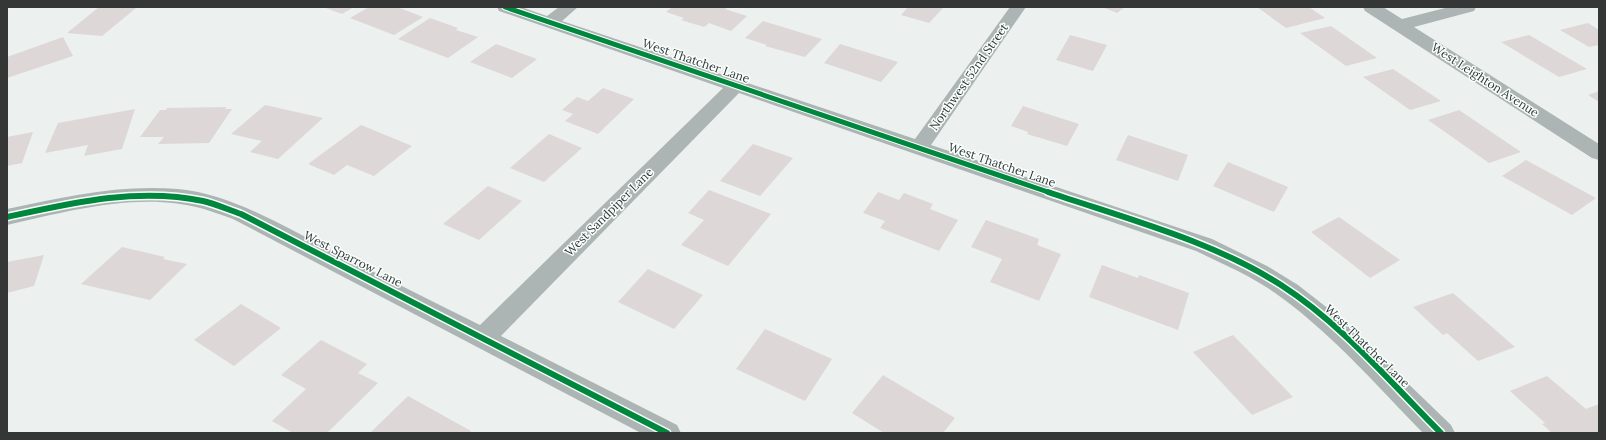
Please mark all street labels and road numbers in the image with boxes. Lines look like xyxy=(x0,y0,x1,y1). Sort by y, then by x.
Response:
street label: Northwest 52nd Street xyxy=(926,20,1011,133)
street label: West Thatcher Lane xyxy=(641,35,752,86)
street label: West Leighton Avenue xyxy=(1429,39,1542,120)
street label: West Thatcher Lane xyxy=(947,139,1058,190)
street label: West Sandpiper Lane xyxy=(561,164,656,259)
street label: West Sparrow Lane xyxy=(301,227,405,290)
street label: West Thatcher Lane xyxy=(1322,301,1413,390)

